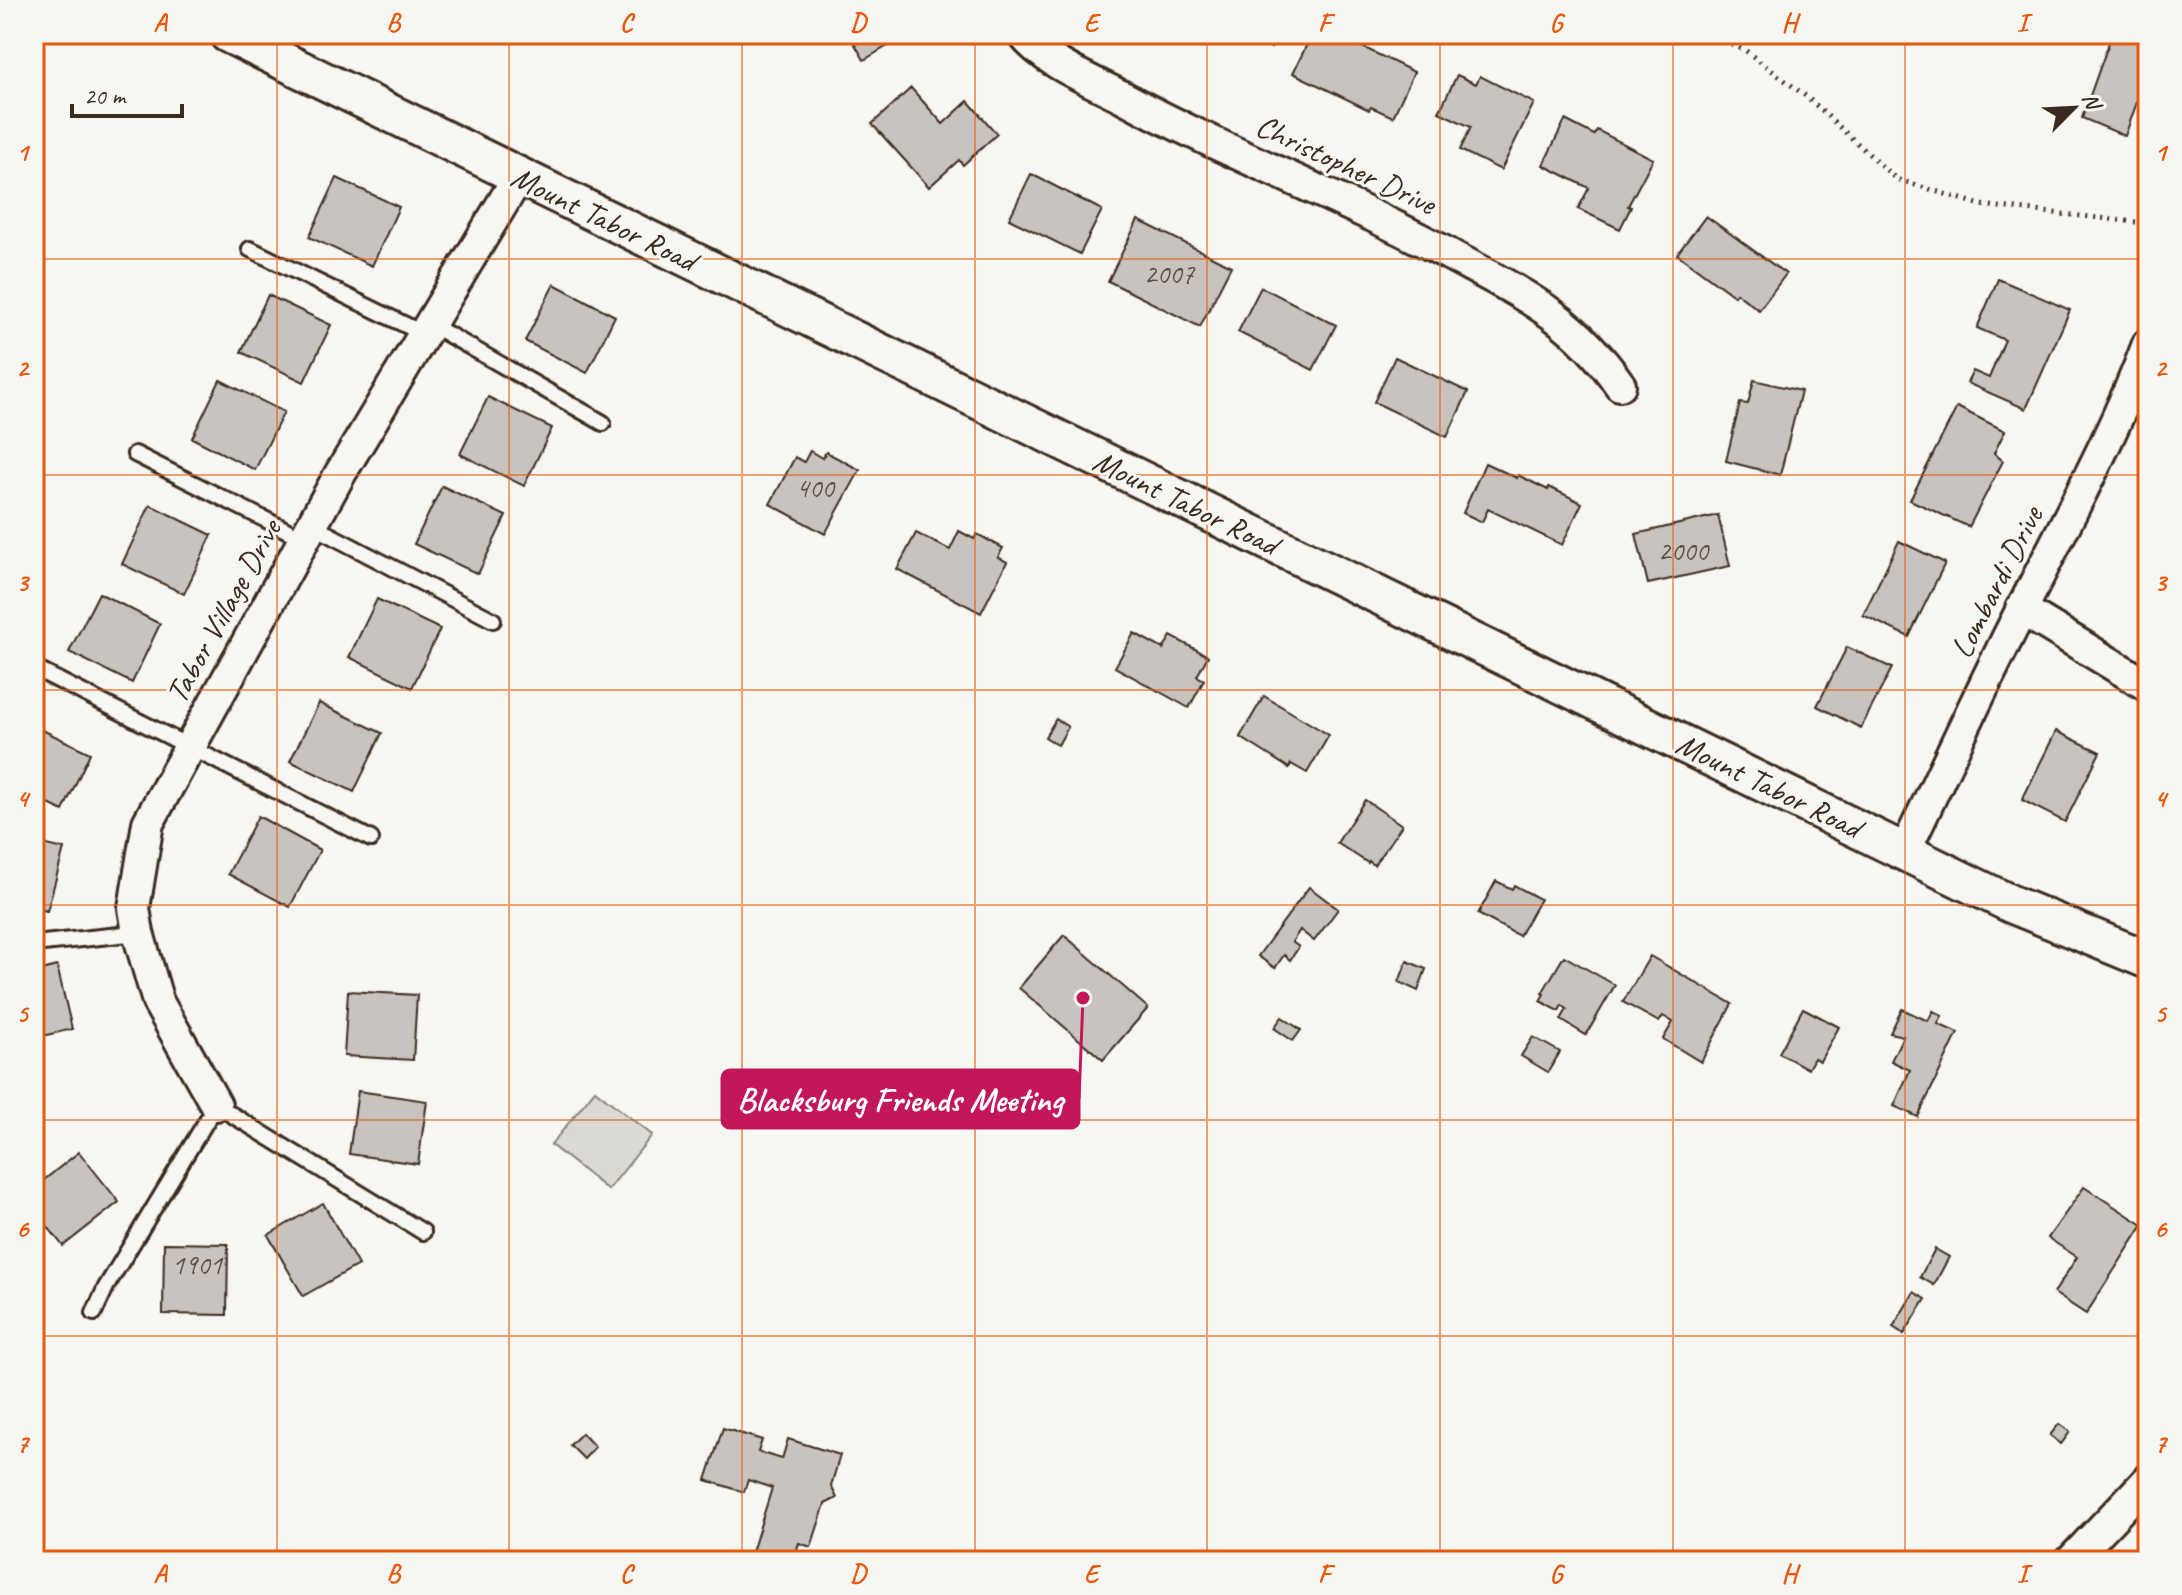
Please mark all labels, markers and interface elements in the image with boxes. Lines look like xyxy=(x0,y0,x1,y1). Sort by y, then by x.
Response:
text: A xyxy=(153,6,168,39)
text: B xyxy=(386,6,402,39)
text: C xyxy=(620,6,636,39)
text: D xyxy=(850,6,868,39)
text: E xyxy=(1084,6,1102,39)
text: F xyxy=(1318,6,1336,39)
text: G xyxy=(1550,6,1566,39)
text: H xyxy=(1782,6,1802,39)
text: I xyxy=(2017,6,2034,39)
scale bar xyxy=(72,68,182,118)
north arrow xyxy=(2034,68,2114,148)
text: 20 m xyxy=(84,81,127,111)
text: N xyxy=(2076,88,2108,115)
street label: Christopher Drive xyxy=(1249,105,1445,225)
text: 1 xyxy=(16,136,31,169)
text: 1 xyxy=(2154,136,2169,169)
street label: Mount Tabor Road xyxy=(505,156,708,283)
house number: 2007 xyxy=(1144,256,1196,291)
text: 2 xyxy=(16,351,30,384)
text: 2 xyxy=(2154,351,2168,384)
street label: Mount Tabor Road xyxy=(1087,440,1290,567)
house number: 400 xyxy=(796,470,836,505)
street label: Lombardi Drive xyxy=(1941,497,2053,665)
street label: Tabor Village Drive xyxy=(156,510,292,710)
house number: 2000 xyxy=(1658,533,1711,568)
text: 3 xyxy=(16,566,30,599)
text: 3 xyxy=(2154,566,2168,599)
street label: Mount Tabor Road xyxy=(1670,723,1873,850)
text: 4 xyxy=(16,782,31,815)
text: 4 xyxy=(2154,782,2169,815)
text: 5 xyxy=(16,997,30,1030)
text: 5 xyxy=(2154,997,2168,1030)
callout: Blacksburg Friends Meeting xyxy=(722,1070,1079,1128)
text: Blacksburg Friends Meeting xyxy=(737,1078,1066,1121)
text: 6 xyxy=(16,1212,30,1245)
text: 6 xyxy=(2154,1212,2168,1245)
house number: 1901 xyxy=(172,1247,224,1282)
text: 7 xyxy=(16,1427,30,1460)
text: 7 xyxy=(2154,1427,2168,1460)
text: A xyxy=(153,1557,168,1590)
text: B xyxy=(386,1557,402,1590)
text: C xyxy=(620,1557,636,1590)
text: D xyxy=(850,1557,868,1590)
text: E xyxy=(1084,1557,1102,1590)
text: F xyxy=(1318,1557,1336,1590)
text: G xyxy=(1550,1557,1566,1590)
text: H xyxy=(1782,1557,1802,1590)
text: I xyxy=(2017,1557,2034,1590)

